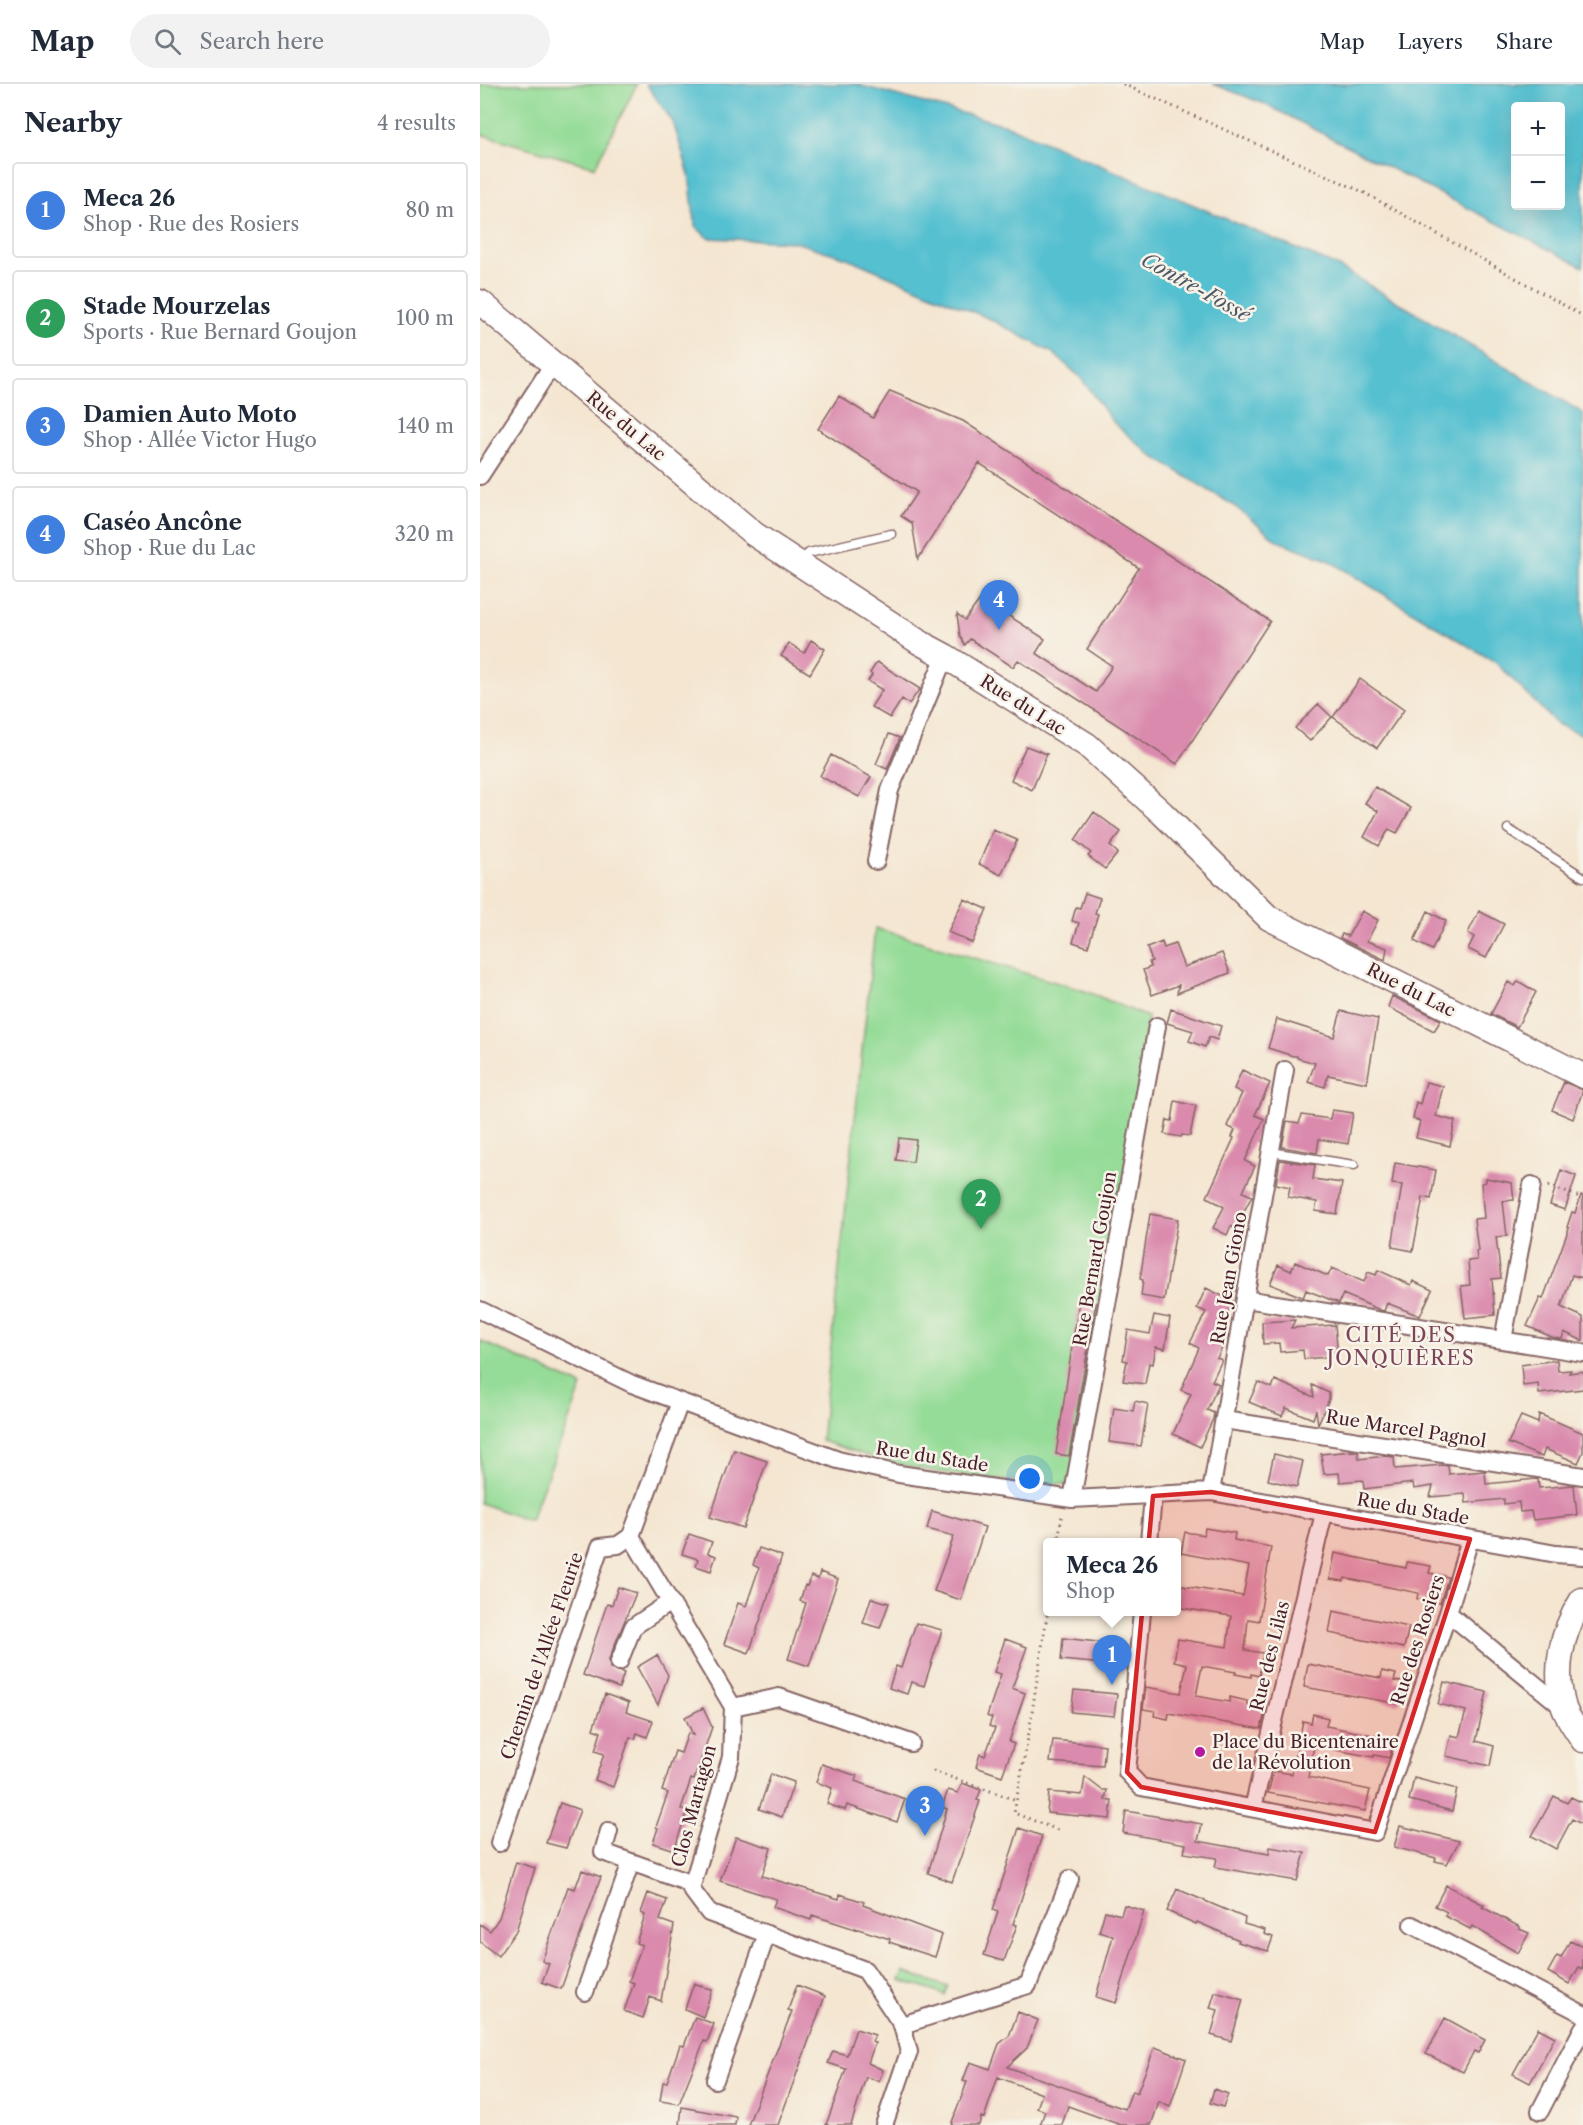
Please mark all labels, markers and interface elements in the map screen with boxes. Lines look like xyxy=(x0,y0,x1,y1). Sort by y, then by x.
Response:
search box xyxy=(130,14,550,68)
text: Map xyxy=(30,24,94,58)
icon: search xyxy=(151,25,184,58)
text: Search here xyxy=(199,28,324,55)
text: Map xyxy=(1320,29,1365,54)
text: Layers xyxy=(1398,29,1463,54)
text: Share xyxy=(1496,29,1553,54)
map controls xyxy=(1511,102,1565,210)
button: + xyxy=(1511,102,1565,156)
text: Nearby xyxy=(24,107,122,139)
text: 4 results xyxy=(377,111,456,135)
button: − xyxy=(1511,156,1565,210)
text: Meca 26 xyxy=(83,185,175,212)
text: 1 xyxy=(41,198,50,222)
text: 80 m xyxy=(406,198,454,222)
text: Shop · Rue des Rosiers xyxy=(83,212,299,236)
water label: Contre-Fossé xyxy=(1137,247,1256,327)
text: Stade Mourzelas xyxy=(83,293,270,320)
text: 2 xyxy=(40,306,51,330)
text: 100 m xyxy=(396,306,454,330)
text: Sports · Rue Bernard Goujon xyxy=(83,320,357,344)
street label: Rue du Lac xyxy=(582,386,670,466)
text: Damien Auto Moto xyxy=(83,401,297,428)
text: 3 xyxy=(40,414,51,438)
text: 140 m xyxy=(397,414,454,438)
text: Shop · Allée Victor Hugo xyxy=(83,428,317,452)
text: Caséo Ancône xyxy=(83,509,242,536)
text: 4 xyxy=(40,522,51,546)
text: 320 m xyxy=(395,522,454,546)
text: Shop · Rue du Lac xyxy=(83,536,256,560)
pin: 4 xyxy=(980,580,1018,630)
street label: Rue du Lac xyxy=(976,670,1070,740)
street label: Rue du Lac xyxy=(1363,958,1459,1022)
street label: Rue Bernard Goujon xyxy=(1069,1170,1121,1348)
pin: 2 xyxy=(962,1180,1000,1229)
street label: Rue Jean Giono xyxy=(1207,1210,1251,1346)
district label: CITÉ DES JONQUIÈRES xyxy=(1324,1322,1475,1370)
street label: Rue Marcel Pagnol xyxy=(1324,1405,1488,1453)
street label: Rue du Stade xyxy=(874,1437,990,1477)
your location xyxy=(1015,1464,1044,1493)
street label: Rue du Stade xyxy=(1355,1488,1471,1530)
popup xyxy=(1043,1538,1181,1616)
street label: Chemin de l'Allée Fleurie xyxy=(496,1549,588,1763)
text: Meca 26 xyxy=(1066,1552,1158,1579)
street label: Rue des Rosiers xyxy=(1387,1572,1449,1708)
text: Shop xyxy=(1066,1579,1115,1603)
street label: Rue des Lilas xyxy=(1246,1599,1294,1713)
pin: 1 xyxy=(1092,1636,1132,1685)
place label: Place du Bicentenaire de la Révolution xyxy=(1212,1731,1399,1774)
street label: Clos Martagon xyxy=(667,1743,721,1869)
marker: Place du Bicentenaire de la Révolution xyxy=(1193,1745,1207,1759)
pin: 3 xyxy=(906,1786,944,1836)

